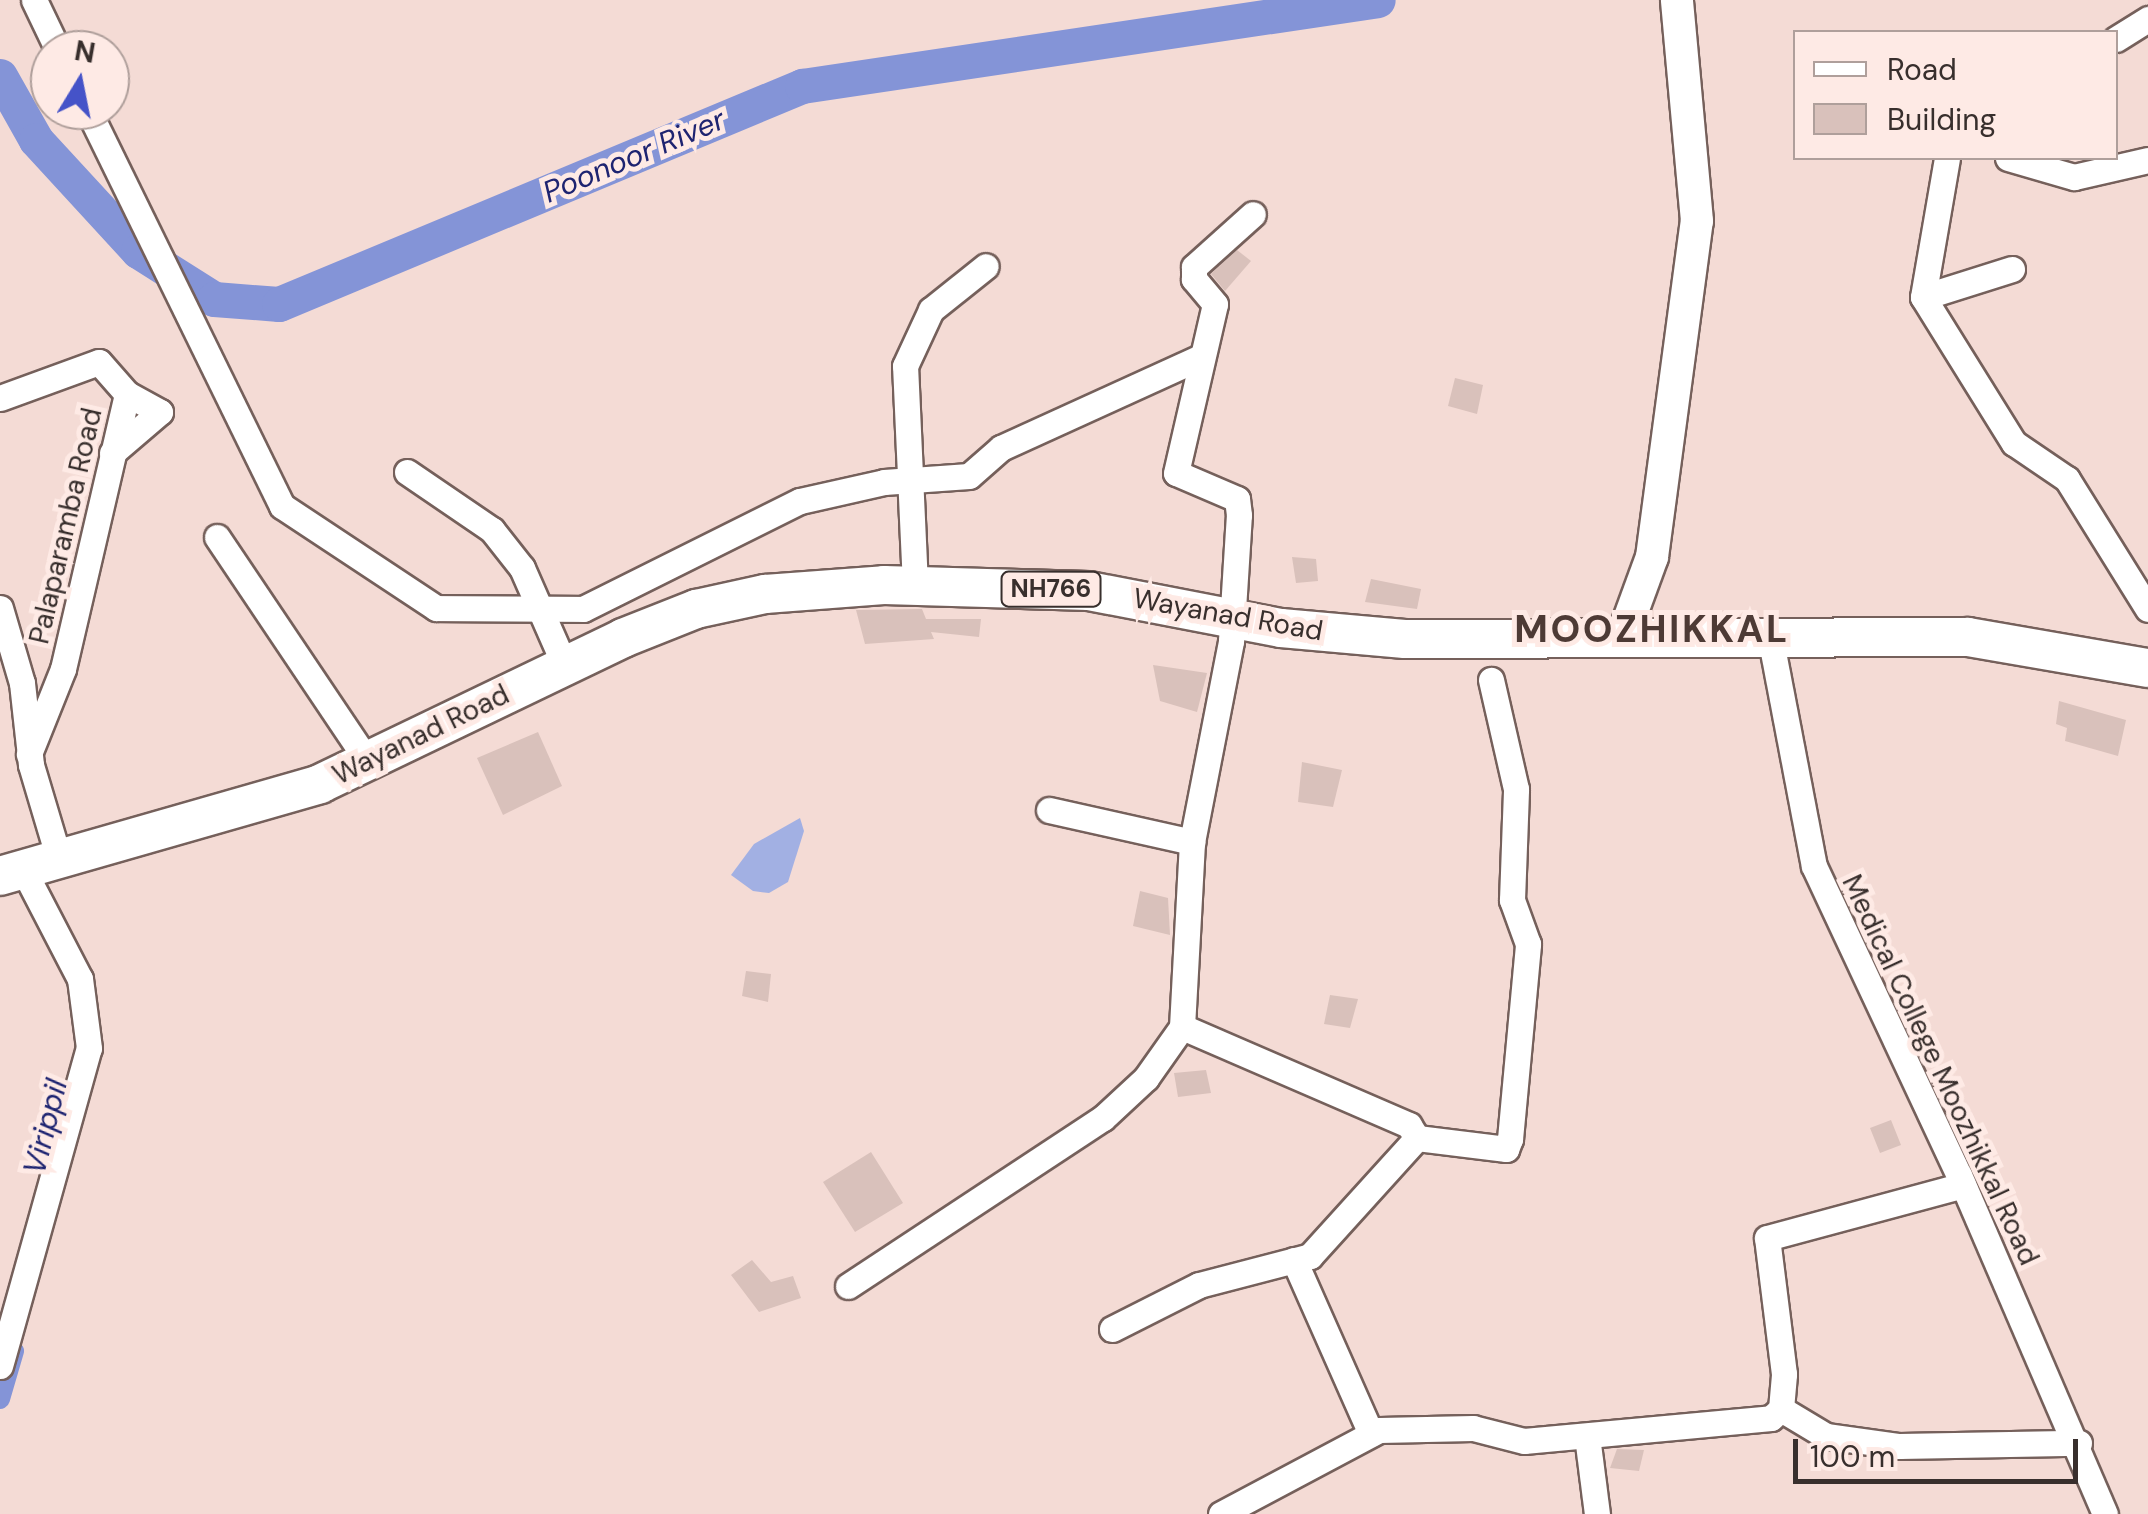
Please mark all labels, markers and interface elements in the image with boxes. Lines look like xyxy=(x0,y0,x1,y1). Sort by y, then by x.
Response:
north arrow xyxy=(30,30,130,130)
legend xyxy=(1793,30,2118,160)
text: N xyxy=(72,32,98,72)
text: Road xyxy=(1887,50,1957,89)
text: Building xyxy=(1887,100,1996,139)
water label: Poonoor River xyxy=(538,101,730,211)
street label: Palaparamba Road xyxy=(23,405,109,647)
road number: NH766 xyxy=(998,569,1104,609)
street label: Wayanad Road xyxy=(1131,582,1325,648)
district label: MOOZHIKKAL xyxy=(1514,607,1790,653)
street label: Wayanad Road xyxy=(327,678,515,792)
street label: Medical College Moozhikkal Road xyxy=(1835,870,2045,1270)
water label: Virippil xyxy=(17,1076,75,1178)
scale bar xyxy=(1798,1419,2083,1481)
text: 100 m xyxy=(1810,1437,1895,1476)

